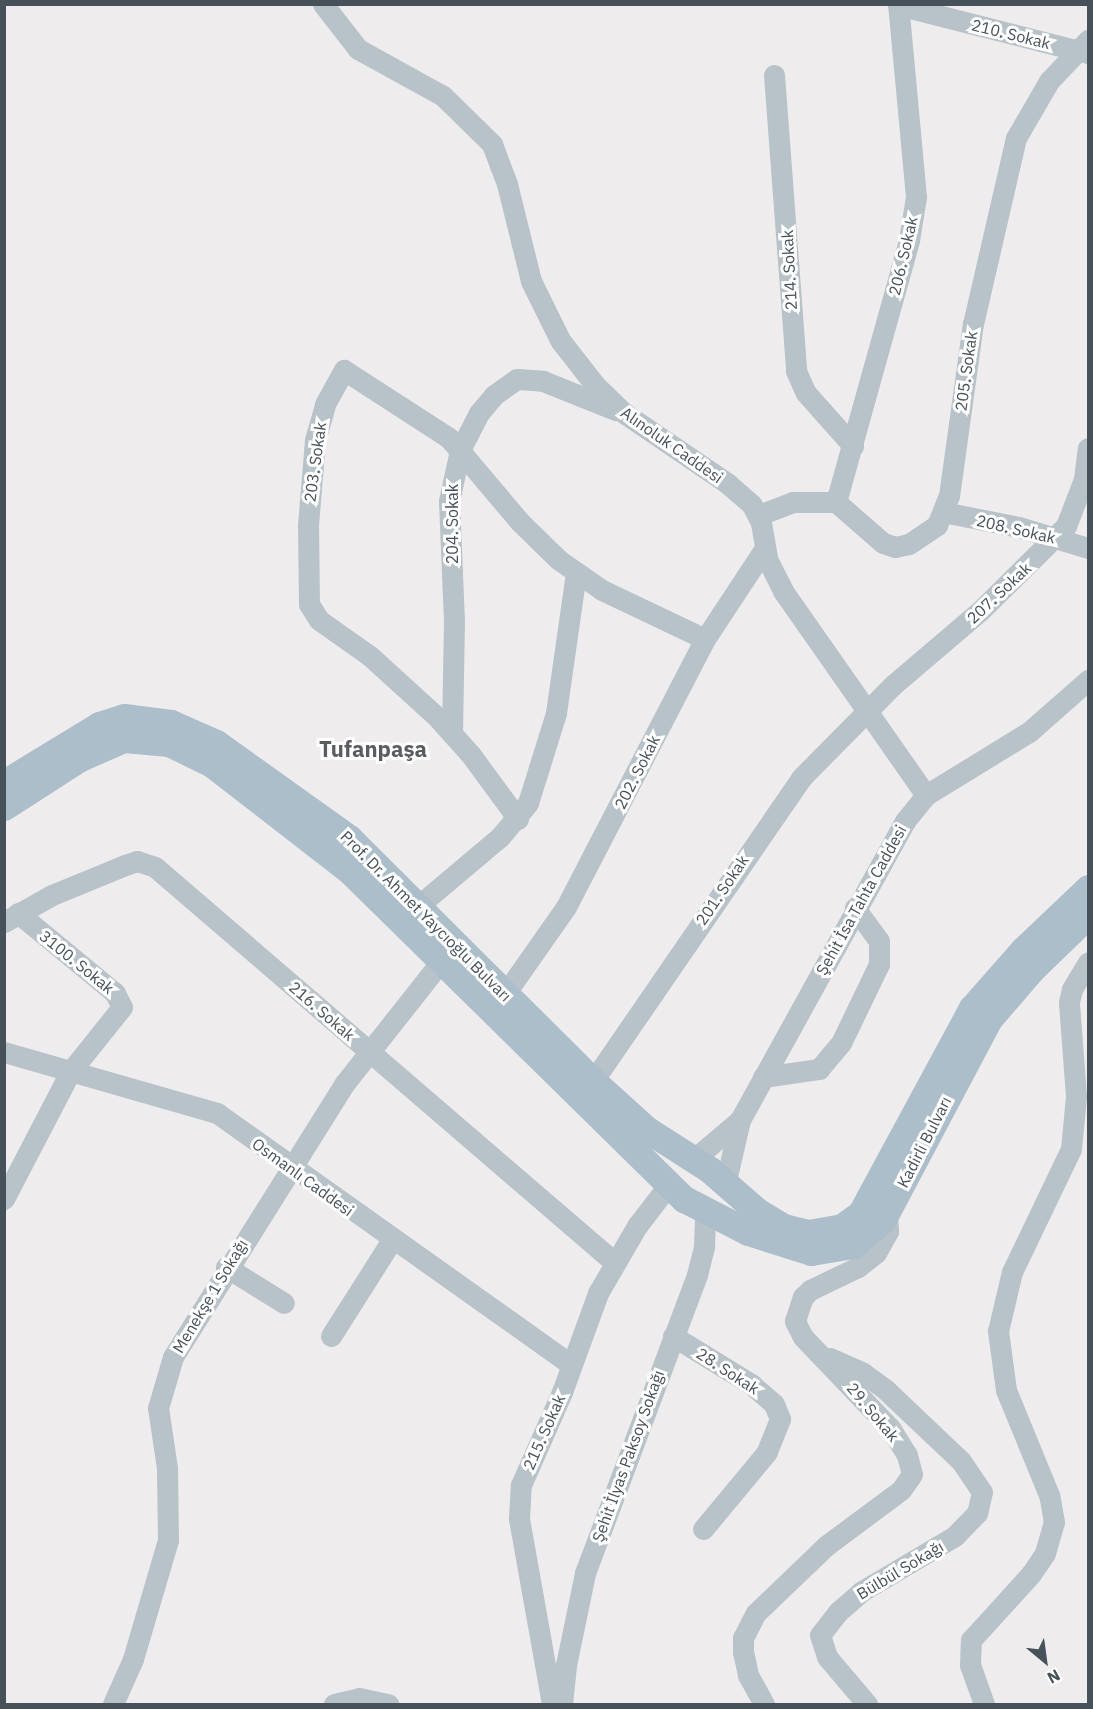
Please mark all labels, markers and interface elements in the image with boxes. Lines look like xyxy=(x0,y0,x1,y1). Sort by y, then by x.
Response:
street label: 210. Sokak xyxy=(970,15,1052,53)
street label: 206. Sokak xyxy=(885,215,921,297)
street label: 214. Sokak xyxy=(777,229,801,311)
street label: 205. Sokak xyxy=(951,330,981,412)
street label: Alınoluk Caddesi xyxy=(617,403,727,487)
street label: 203. Sokak xyxy=(300,421,330,503)
street label: 204. Sokak xyxy=(442,484,462,564)
street label: 208. Sokak xyxy=(975,511,1057,547)
street label: 207. Sokak xyxy=(963,559,1035,627)
street label: 202. Sokak xyxy=(610,732,664,812)
district label: Tufanpaşa xyxy=(319,736,427,762)
street label: Şehit İsa Tahta Caddesi xyxy=(812,822,910,978)
street label: Prof. Dr. Ahmet Yaycıoğlu Bulvarı xyxy=(337,827,515,1005)
street label: 201. Sokak xyxy=(692,851,752,929)
street label: 3100. Sokak xyxy=(36,926,118,998)
street label: 216. Sokak xyxy=(285,977,359,1045)
street label: Kadirli Bulvarı xyxy=(893,1093,955,1191)
street label: Osmanlı Caddesi xyxy=(249,1134,357,1220)
street label: Menekşe 1 Sokağı xyxy=(168,1236,252,1356)
street label: 28. Sokak xyxy=(693,1344,763,1398)
street label: Şehit İlyas Paksoy Sokağı xyxy=(588,1367,668,1545)
street label: 29. Sokak xyxy=(843,1379,903,1445)
street label: 215. Sokak xyxy=(519,1391,569,1473)
street label: Bülbül Sokağı xyxy=(853,1537,947,1603)
north arrow xyxy=(1015,1631,1075,1691)
text: N xyxy=(1044,1665,1064,1688)

